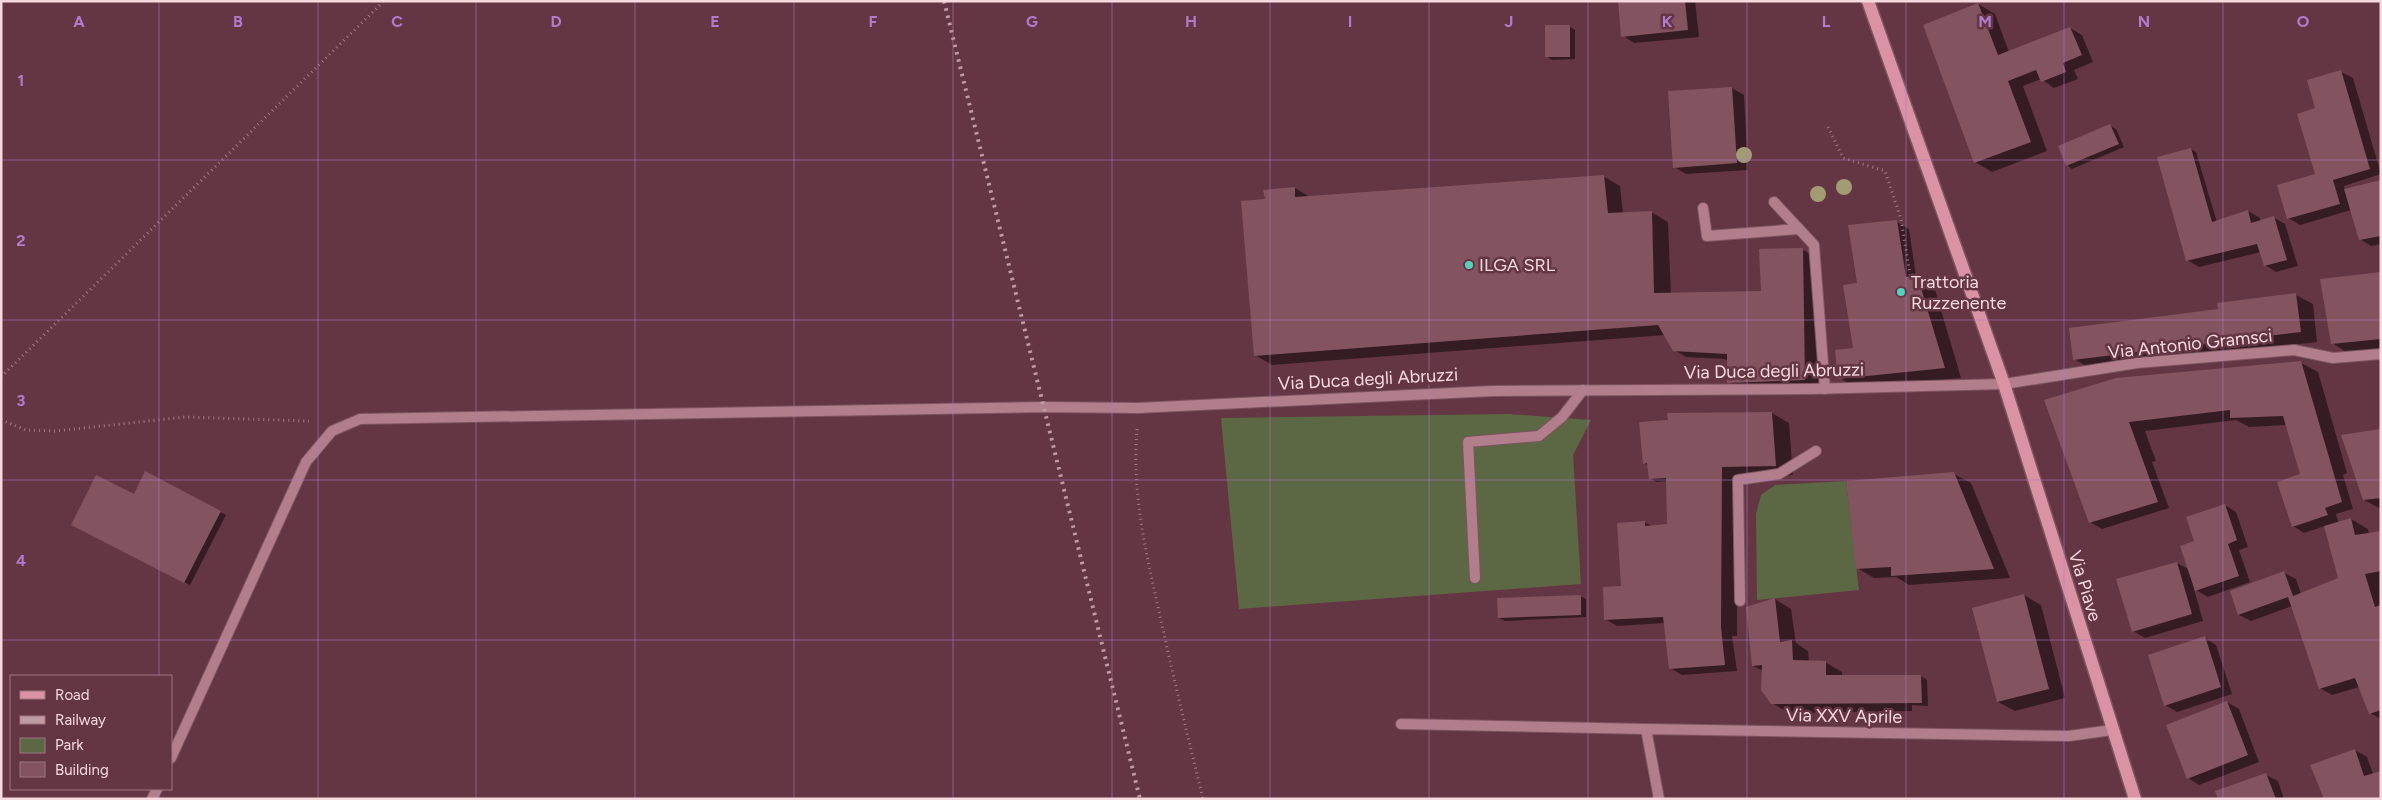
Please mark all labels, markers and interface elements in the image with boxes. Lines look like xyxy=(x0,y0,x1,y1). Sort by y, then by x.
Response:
text: A xyxy=(73,12,85,31)
text: B xyxy=(233,12,243,31)
text: C xyxy=(391,12,403,31)
text: D xyxy=(550,12,562,31)
text: E xyxy=(710,12,720,31)
text: F xyxy=(869,12,878,31)
text: G xyxy=(1026,12,1038,31)
text: H xyxy=(1185,12,1197,31)
text: I xyxy=(1348,12,1352,31)
text: J xyxy=(1505,12,1513,31)
text: K xyxy=(1662,12,1673,31)
text: L xyxy=(1822,12,1831,31)
text: M xyxy=(1978,12,1992,31)
text: N xyxy=(2138,12,2150,31)
text: O xyxy=(2297,12,2310,31)
text: 1 xyxy=(18,71,24,90)
text: 2 xyxy=(16,231,26,250)
place label: ILGA SRL xyxy=(1479,254,1556,276)
marker: ILGA SRL xyxy=(1463,259,1475,271)
place label: Trattoria Ruzzenente xyxy=(1911,271,2006,314)
marker: Trattoria Ruzzenente xyxy=(1895,286,1907,298)
street label: Via Antonio Gramsci xyxy=(2107,324,2273,364)
street label: Via Duca degli Abruzzi xyxy=(1684,358,1864,384)
street label: Via Duca degli Abruzzi xyxy=(1277,363,1459,395)
text: 3 xyxy=(17,391,26,410)
street label: Via Piave xyxy=(2064,548,2106,624)
text: 4 xyxy=(16,551,26,570)
legend xyxy=(10,675,172,790)
text: Road xyxy=(55,686,90,704)
street label: Via XXV Aprile xyxy=(1786,704,1902,728)
text: Railway xyxy=(55,711,106,729)
text: Park xyxy=(55,736,84,754)
text: Building xyxy=(55,761,109,779)

